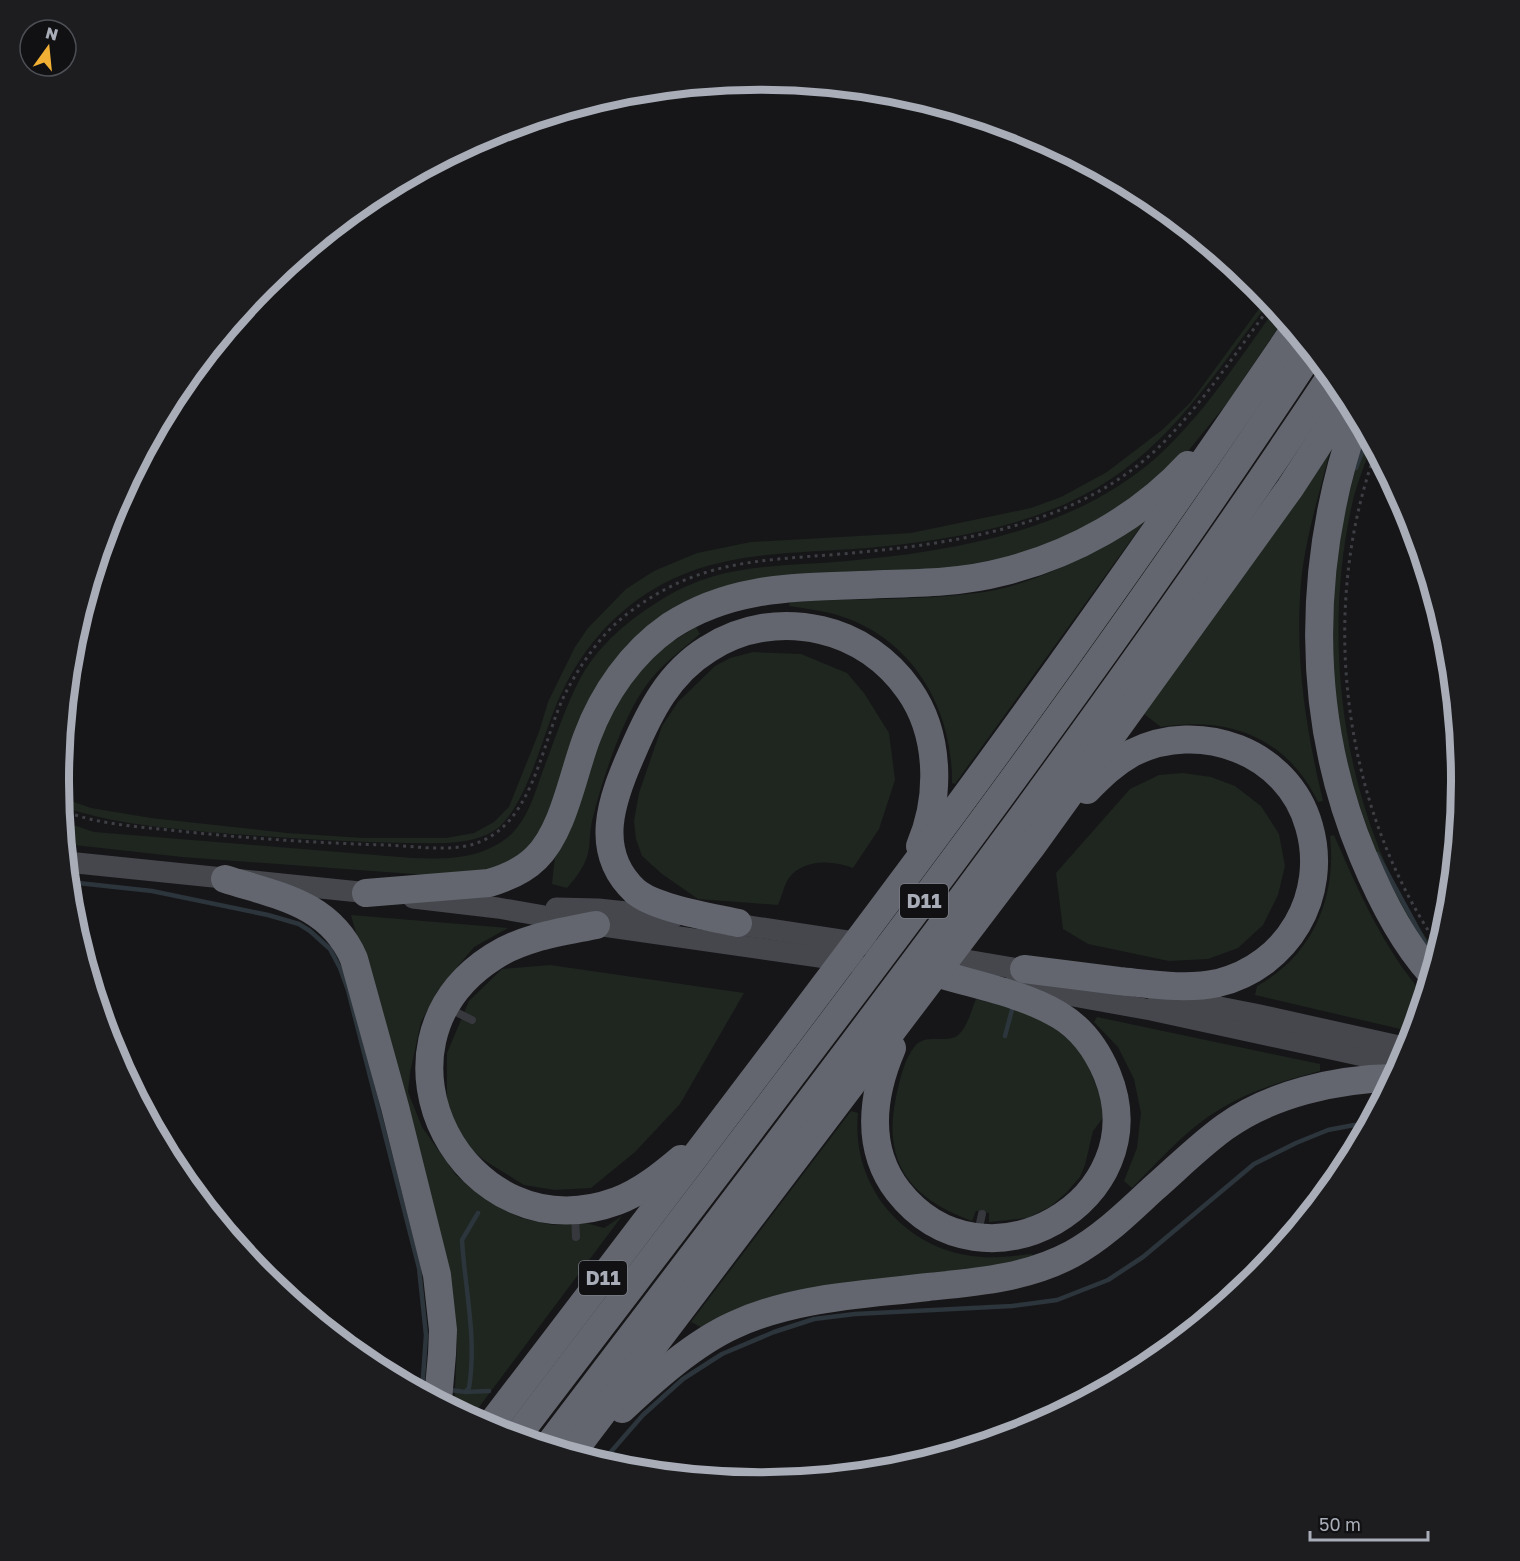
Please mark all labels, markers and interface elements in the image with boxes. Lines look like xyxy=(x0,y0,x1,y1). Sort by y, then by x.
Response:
north arrow xyxy=(18,18,78,78)
text: N xyxy=(43,22,60,45)
road number: D11 xyxy=(900,884,948,918)
road number: D11 xyxy=(579,1261,627,1295)
scale bar xyxy=(1310,1504,1428,1542)
text: 50 m xyxy=(1319,1513,1361,1535)

